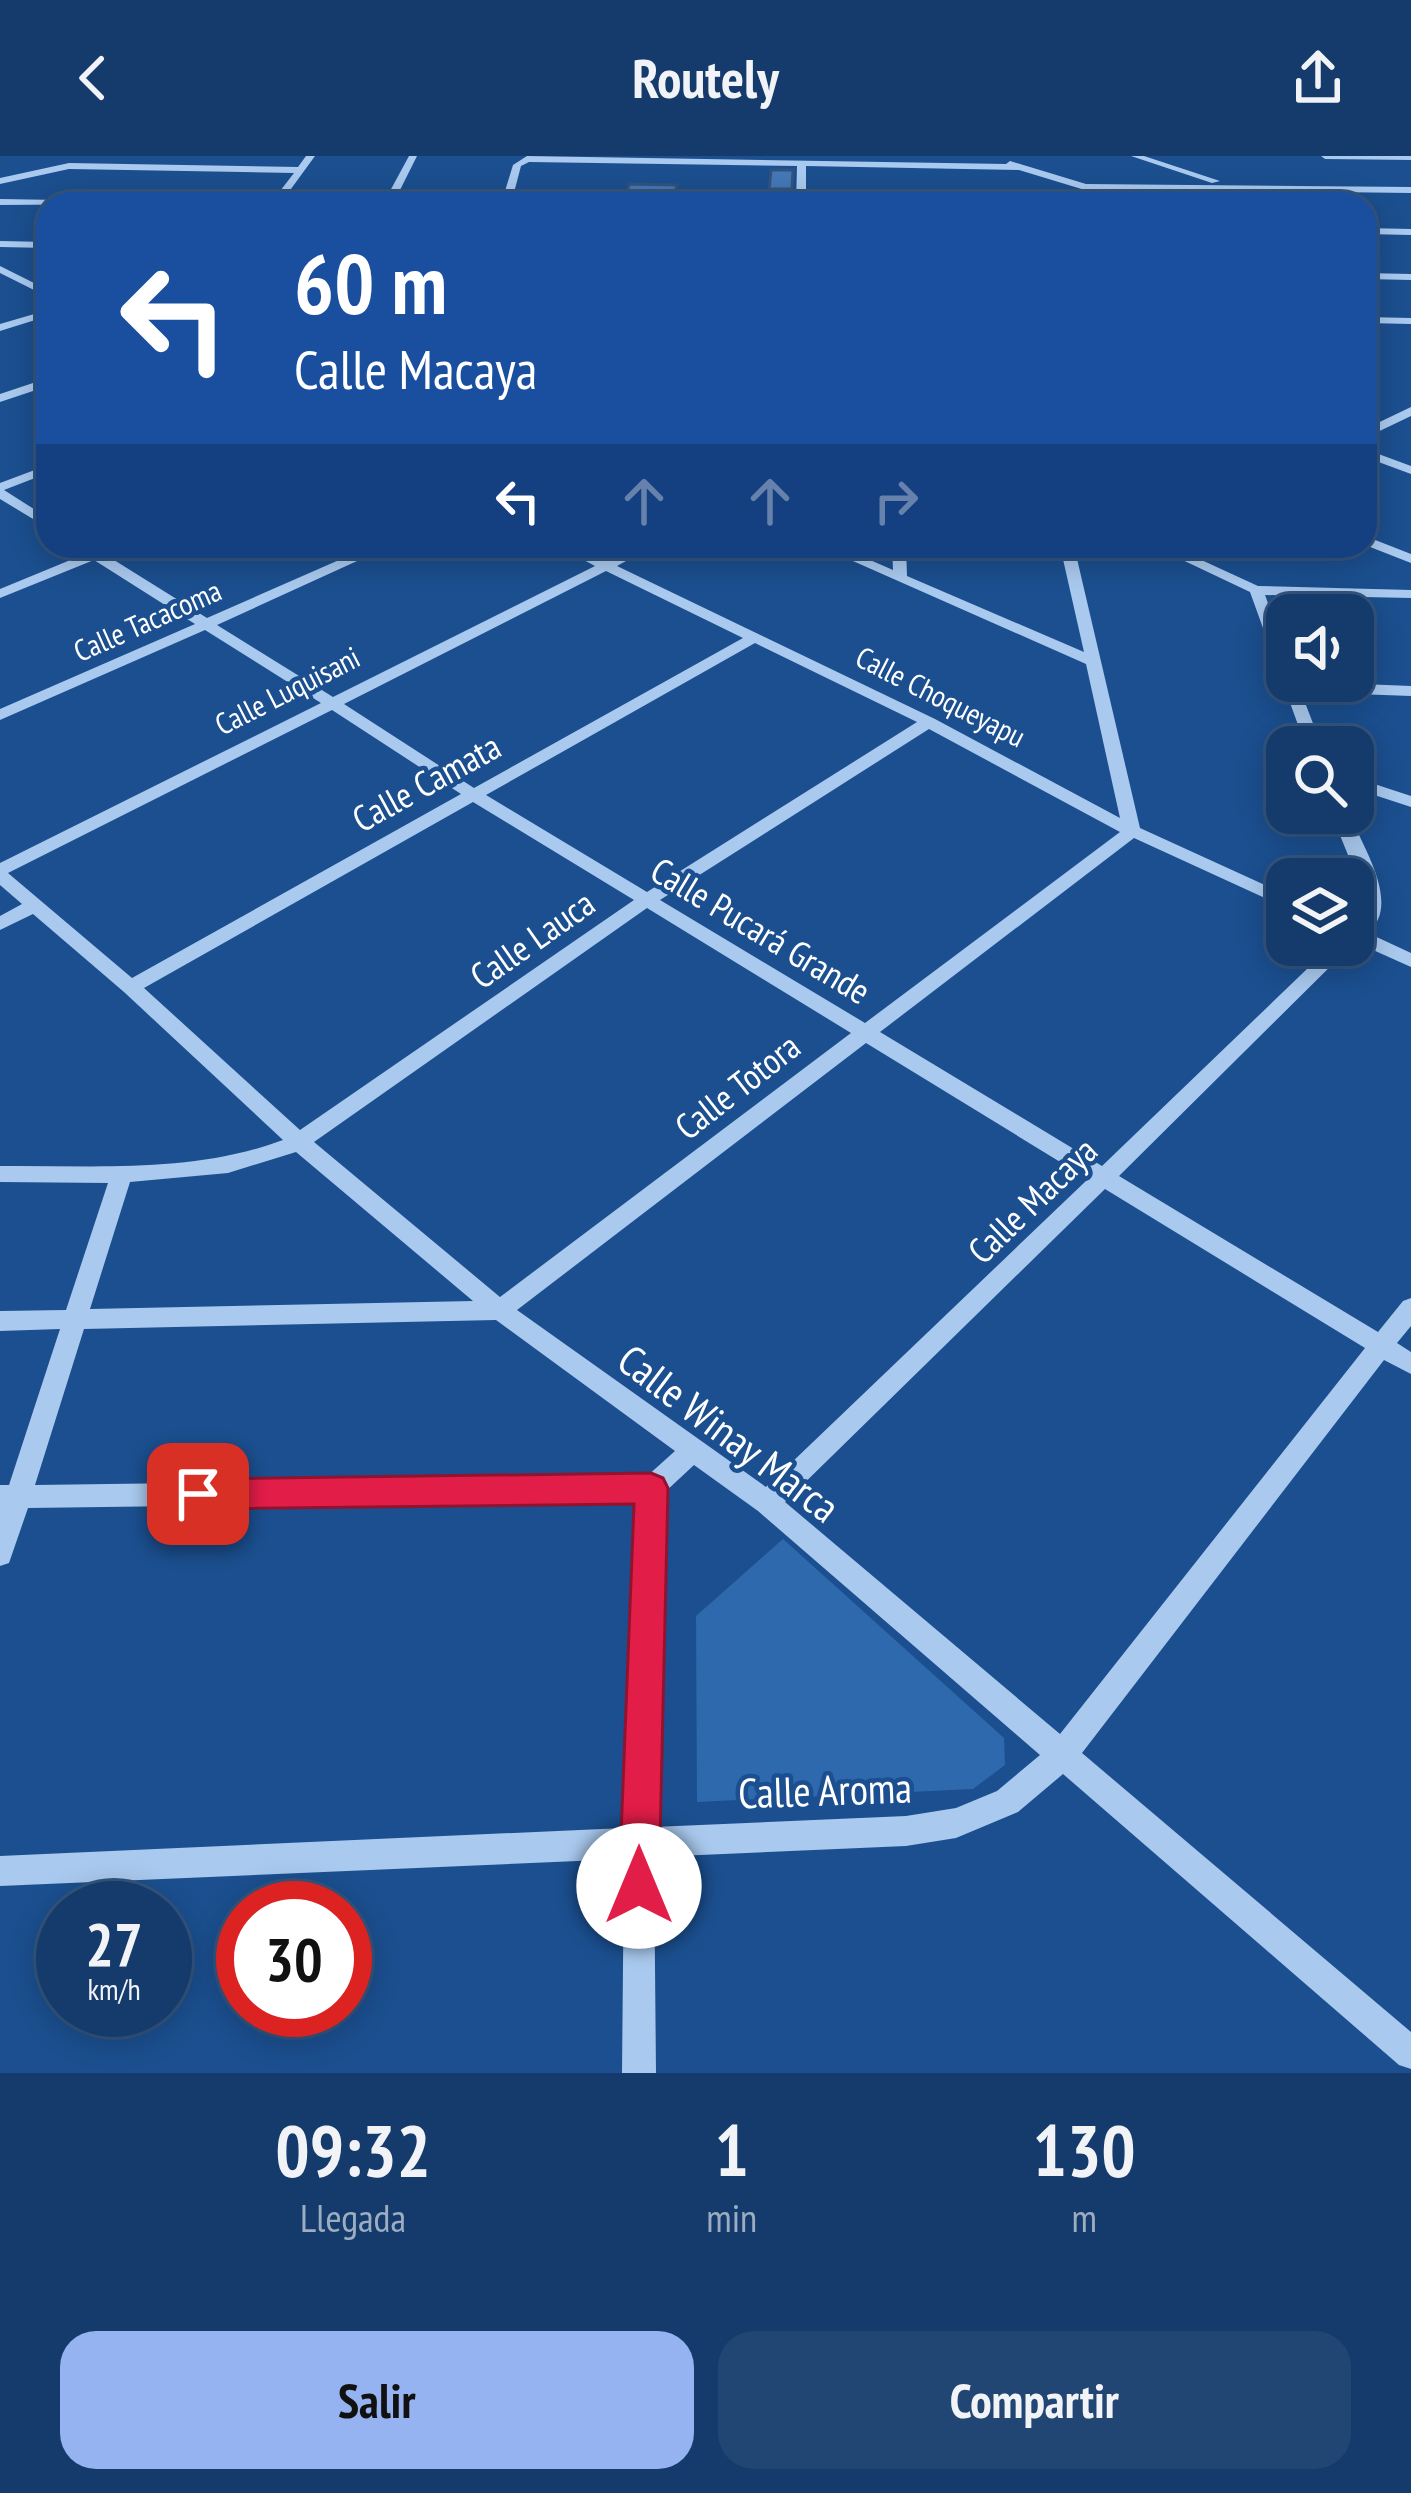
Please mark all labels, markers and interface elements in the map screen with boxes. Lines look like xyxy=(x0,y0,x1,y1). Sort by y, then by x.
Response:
text: Routely xyxy=(632,43,779,113)
icon: back xyxy=(60,45,126,111)
icon: share xyxy=(1285,45,1351,111)
text: 60 m xyxy=(294,228,447,337)
icon: left xyxy=(96,240,252,396)
text: Calle Macaya xyxy=(294,334,537,404)
icon: left xyxy=(485,468,551,534)
icon: ahead xyxy=(611,468,677,534)
icon: ahead xyxy=(737,468,803,534)
icon: right xyxy=(863,468,929,534)
street label: Calle Tacacoma xyxy=(67,570,227,670)
map controls xyxy=(1266,594,1374,966)
button: sound xyxy=(1266,594,1374,702)
street label: Calle Luquisani xyxy=(208,637,366,743)
street label: Calle Choqueyapu xyxy=(850,637,1032,755)
street label: Calle Camata xyxy=(344,722,508,842)
button: search xyxy=(1266,726,1374,834)
street label: Calle Pucará Grande xyxy=(643,846,879,1014)
button: layers xyxy=(1266,858,1374,966)
street label: Calle Lauca xyxy=(461,879,603,999)
street label: Calle Totora xyxy=(665,1022,809,1150)
street label: Calle Macaya xyxy=(957,1127,1107,1273)
street label: Calle Winay Marca xyxy=(607,1332,851,1534)
pin xyxy=(147,1443,249,1545)
icon: arrive xyxy=(165,1461,231,1527)
street label: Calle Aroma xyxy=(737,1759,913,1821)
position arrow xyxy=(576,1823,702,1949)
speed limit sign: 30 xyxy=(216,1881,372,2037)
text: 27 xyxy=(85,1905,143,1983)
text: km/h xyxy=(87,1969,141,2008)
text: 09:32 xyxy=(275,2103,431,2196)
text: 1 xyxy=(715,2103,749,2196)
text: 130 xyxy=(1032,2103,1136,2196)
text: Llegada xyxy=(300,2192,406,2243)
text: min xyxy=(706,2192,757,2243)
text: m xyxy=(1071,2192,1097,2243)
button: Salir xyxy=(60,2331,694,2469)
button: Compartir xyxy=(718,2331,1351,2469)

